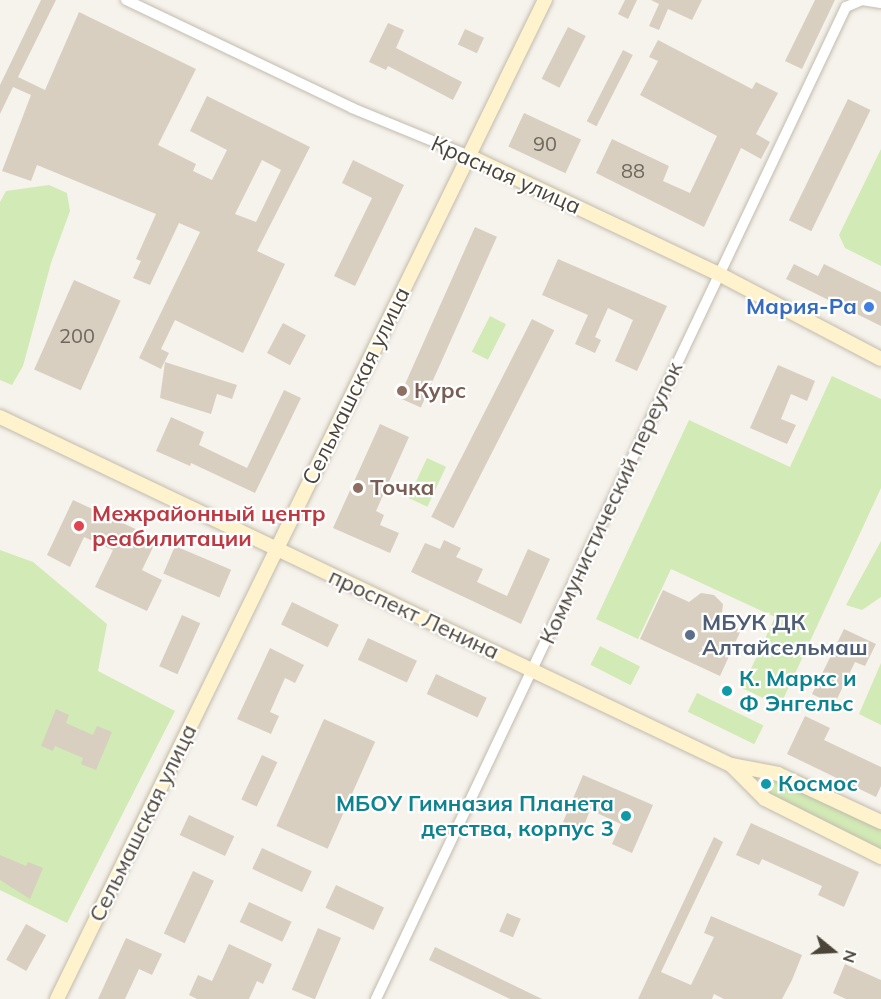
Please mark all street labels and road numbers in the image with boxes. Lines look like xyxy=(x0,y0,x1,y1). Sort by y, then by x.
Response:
street label: Красная улица xyxy=(427,130,585,220)
street label: Сельмашская улица xyxy=(297,283,415,489)
street label: Коммунистический переулок xyxy=(534,358,688,648)
street label: проспект Ленина xyxy=(325,563,503,665)
street label: Сельмашская улица xyxy=(84,720,202,926)

